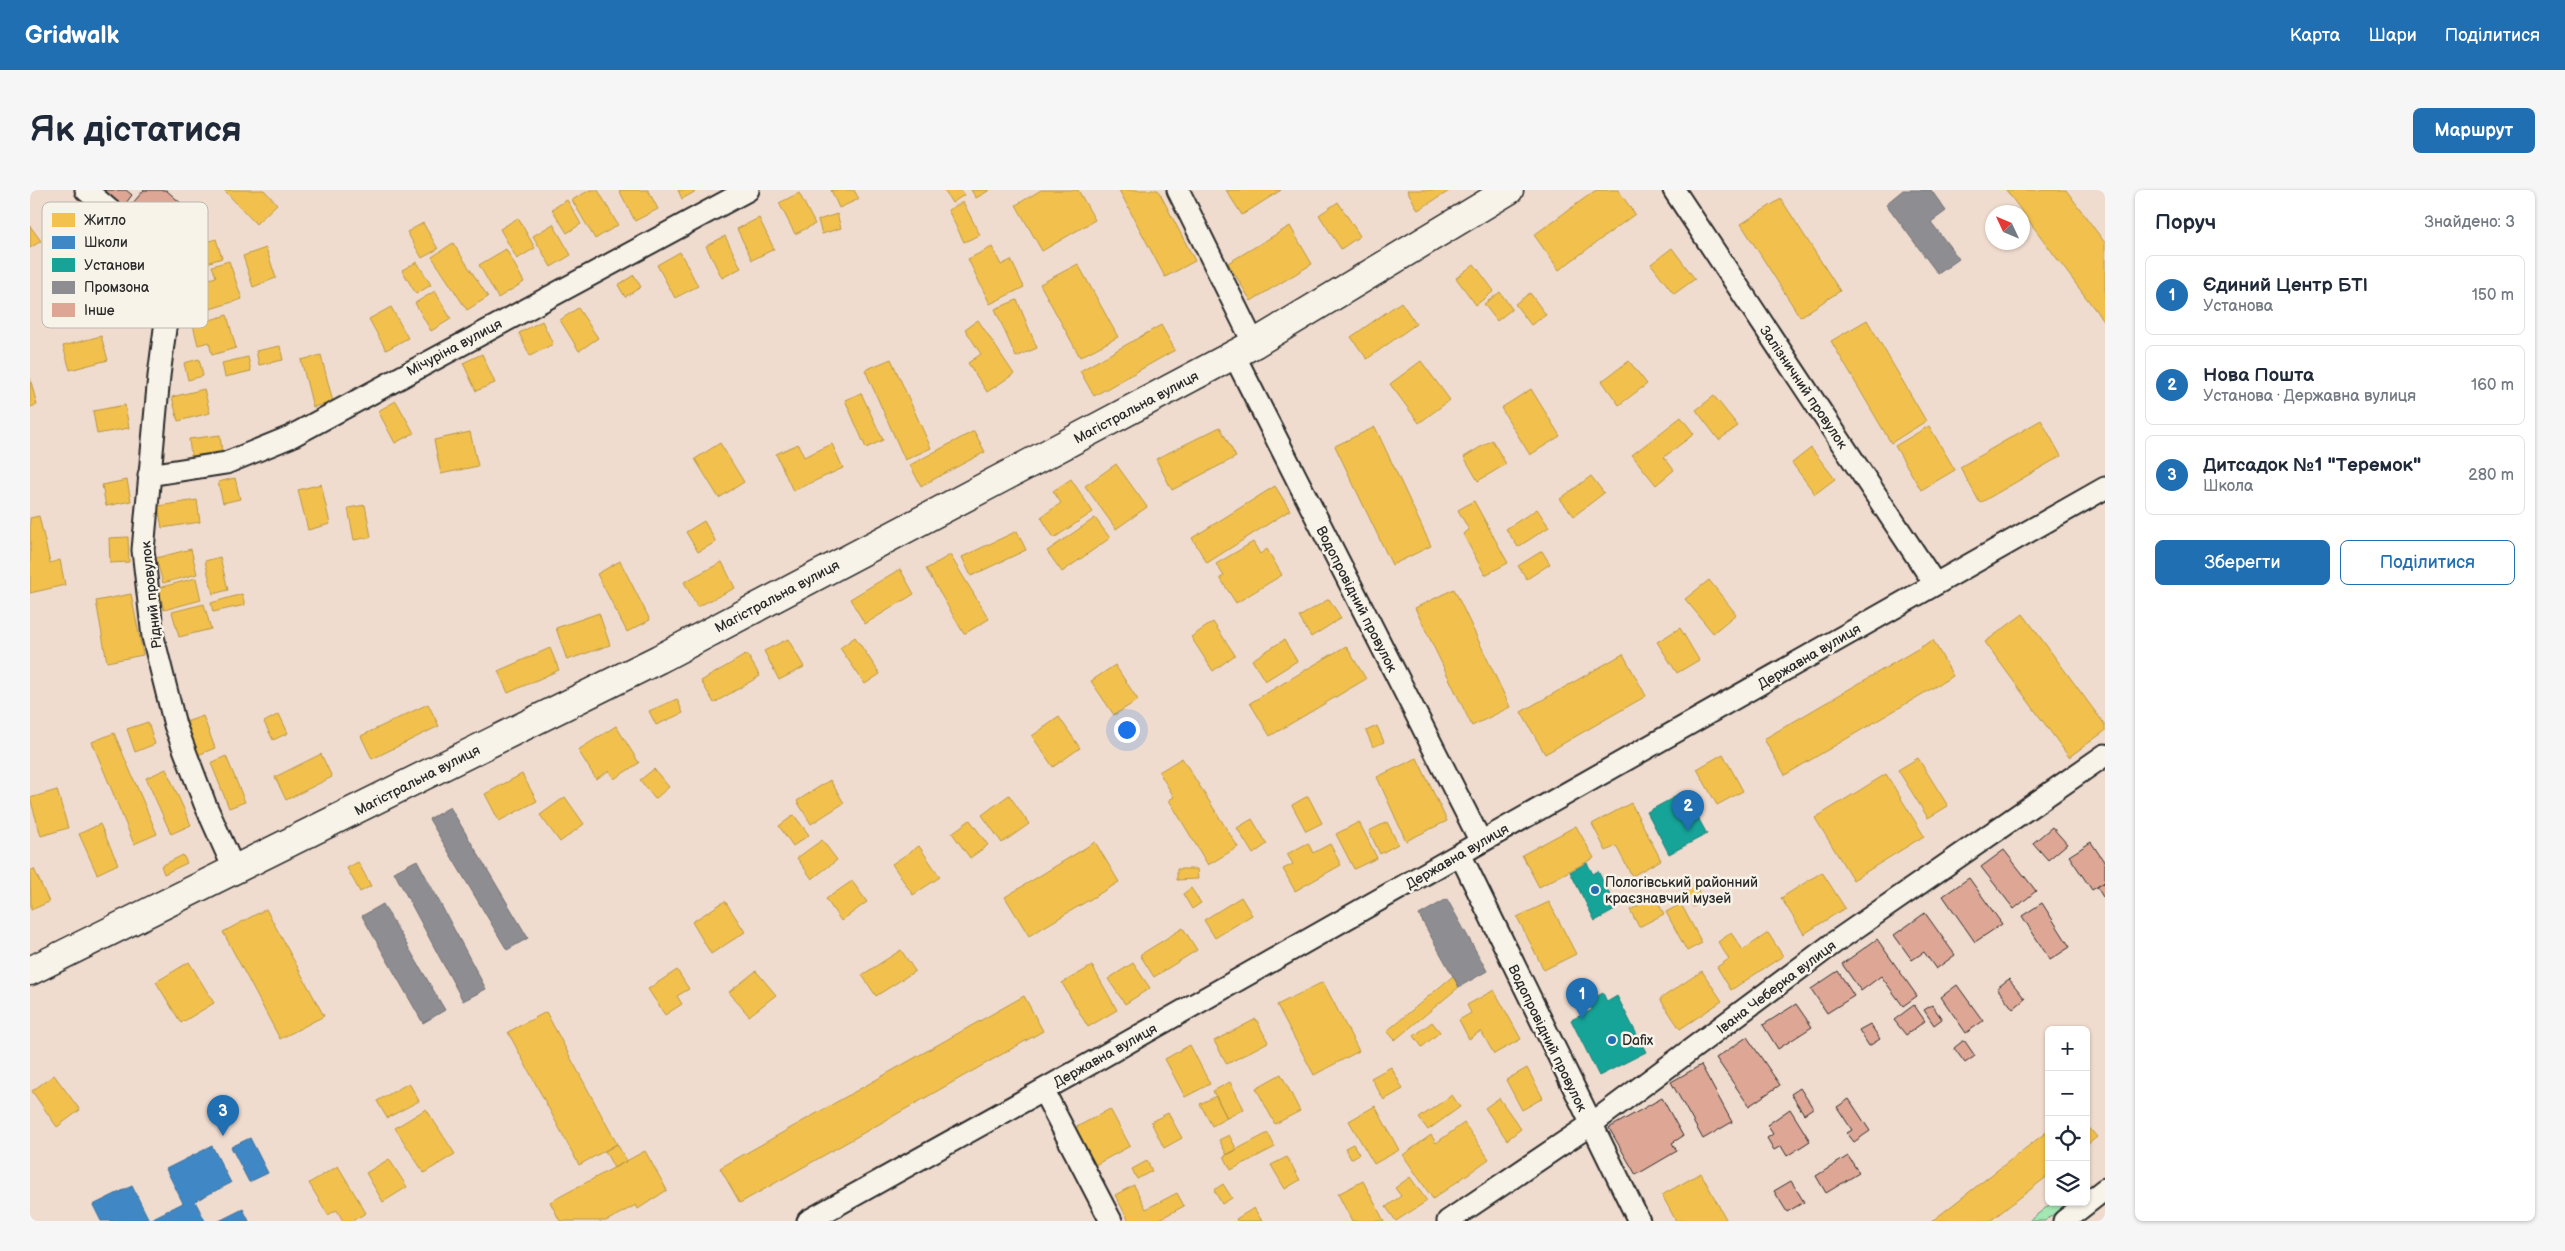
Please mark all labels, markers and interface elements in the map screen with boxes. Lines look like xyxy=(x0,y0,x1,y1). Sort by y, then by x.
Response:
text: Gridwalk xyxy=(25,21,119,50)
text: Карта xyxy=(2290,25,2340,46)
text: Шари xyxy=(2368,25,2417,46)
text: Поділитися xyxy=(2445,25,2540,46)
button: Маршрут xyxy=(2413,108,2535,153)
text: Як дістатися xyxy=(30,109,242,152)
legend xyxy=(42,202,208,328)
north arrow xyxy=(1985,205,2030,250)
text: Поруч xyxy=(2155,210,2216,235)
text: Житло xyxy=(84,212,126,229)
text: Знайдено: 3 xyxy=(2425,213,2515,232)
text: Школи xyxy=(84,234,128,251)
text: Установи xyxy=(84,257,145,274)
text: Єдиний Центр БТІ xyxy=(2203,274,2368,297)
text: Промзона xyxy=(84,279,150,296)
text: 1 xyxy=(2169,286,2175,305)
text: 150 m xyxy=(2472,286,2514,305)
text: Установа xyxy=(2203,297,2273,316)
text: Інше xyxy=(84,302,115,319)
street label: Мічуріна вулиця xyxy=(404,315,505,380)
street label: Залізничний провулок xyxy=(1756,322,1851,453)
text: Нова Пошта xyxy=(2203,364,2314,387)
street label: Магістральна вулиця xyxy=(1071,367,1202,448)
text: 2 xyxy=(2167,376,2177,395)
text: 160 m xyxy=(2471,376,2514,395)
text: Установа · Державна вулиця xyxy=(2203,387,2416,406)
text: Дитсадок №1 "Теремок" xyxy=(2203,454,2421,477)
text: 3 xyxy=(2167,466,2177,485)
text: 280 m xyxy=(2468,466,2514,485)
text: Школа xyxy=(2203,477,2253,496)
street label: Водопровідний провулок xyxy=(1312,523,1401,676)
street label: Рідний провулок xyxy=(137,540,166,650)
button: Зберегти xyxy=(2155,540,2330,585)
button: Поділитися xyxy=(2340,540,2515,585)
street label: Магістральна вулиця xyxy=(712,556,843,637)
street label: Державна вулиця xyxy=(1755,620,1864,693)
your location xyxy=(1114,717,1140,743)
street label: Магістральна вулиця xyxy=(351,741,483,820)
pin: 2 xyxy=(1672,790,1704,831)
street label: Державна вулиця xyxy=(1403,820,1512,893)
place label: Пологівський районний краєзнавчий музей xyxy=(1605,874,1758,907)
marker: Пологівський районний краєзнавчий музей xyxy=(1589,884,1601,896)
street label: Івана Чеберка вулиця xyxy=(1713,937,1839,1038)
street label: Водопровідний провулок xyxy=(1505,962,1591,1115)
pin: 1 xyxy=(1566,978,1598,1019)
street label: Державна вулиця xyxy=(1050,1020,1160,1091)
map controls xyxy=(2045,1026,2090,1206)
button: + xyxy=(2045,1026,2090,1071)
place label: Dafix xyxy=(1622,1032,1654,1049)
marker: Dafix xyxy=(1606,1034,1618,1046)
button: − xyxy=(2045,1071,2090,1116)
pin: 3 xyxy=(207,1095,239,1136)
button: locate xyxy=(2045,1116,2090,1161)
button: layers xyxy=(2045,1161,2090,1206)

